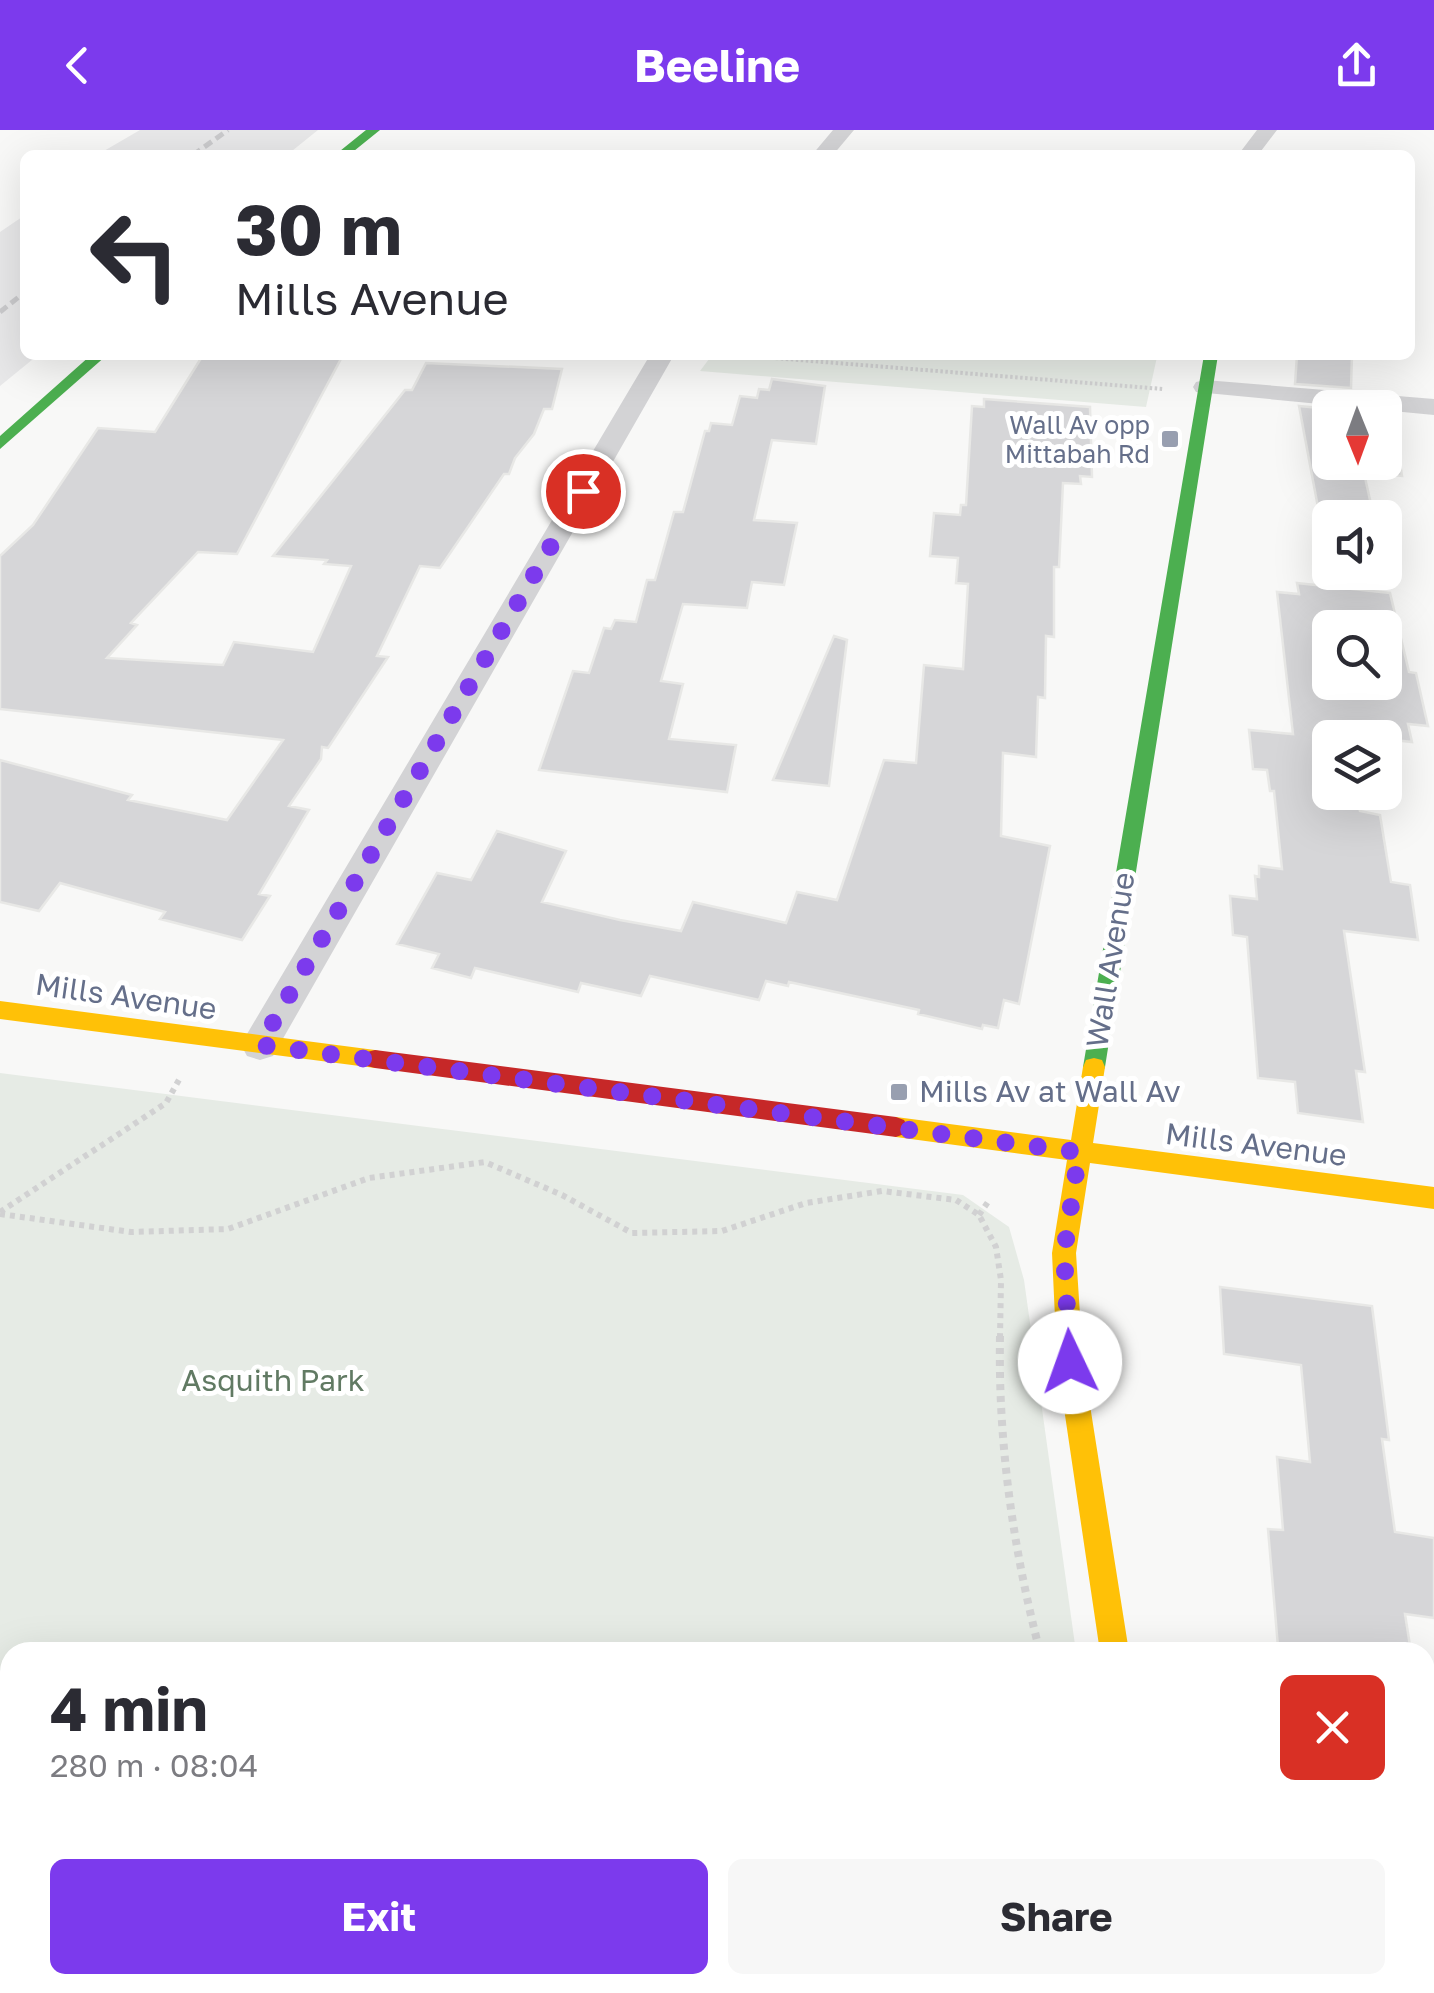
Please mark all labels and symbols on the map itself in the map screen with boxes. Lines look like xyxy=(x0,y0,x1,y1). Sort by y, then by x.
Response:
north arrow xyxy=(1312,390,1402,480)
place label: Wall Av opp Mittabah Rd xyxy=(1005,409,1150,469)
marker: Wall Av opp Mittabah Rd xyxy=(1159,428,1181,450)
pin xyxy=(541,449,626,534)
street label: Wall Avenue xyxy=(1078,870,1142,1050)
street label: Mills Avenue xyxy=(33,965,219,1027)
place label: Mills Av at Wall Av xyxy=(919,1073,1181,1109)
marker: Mills Av at Wall Av xyxy=(888,1081,910,1103)
street label: Mills Avenue xyxy=(1163,1115,1349,1173)
position arrow xyxy=(1018,1310,1122,1414)
park label: Asquith Park xyxy=(181,1362,365,1398)

